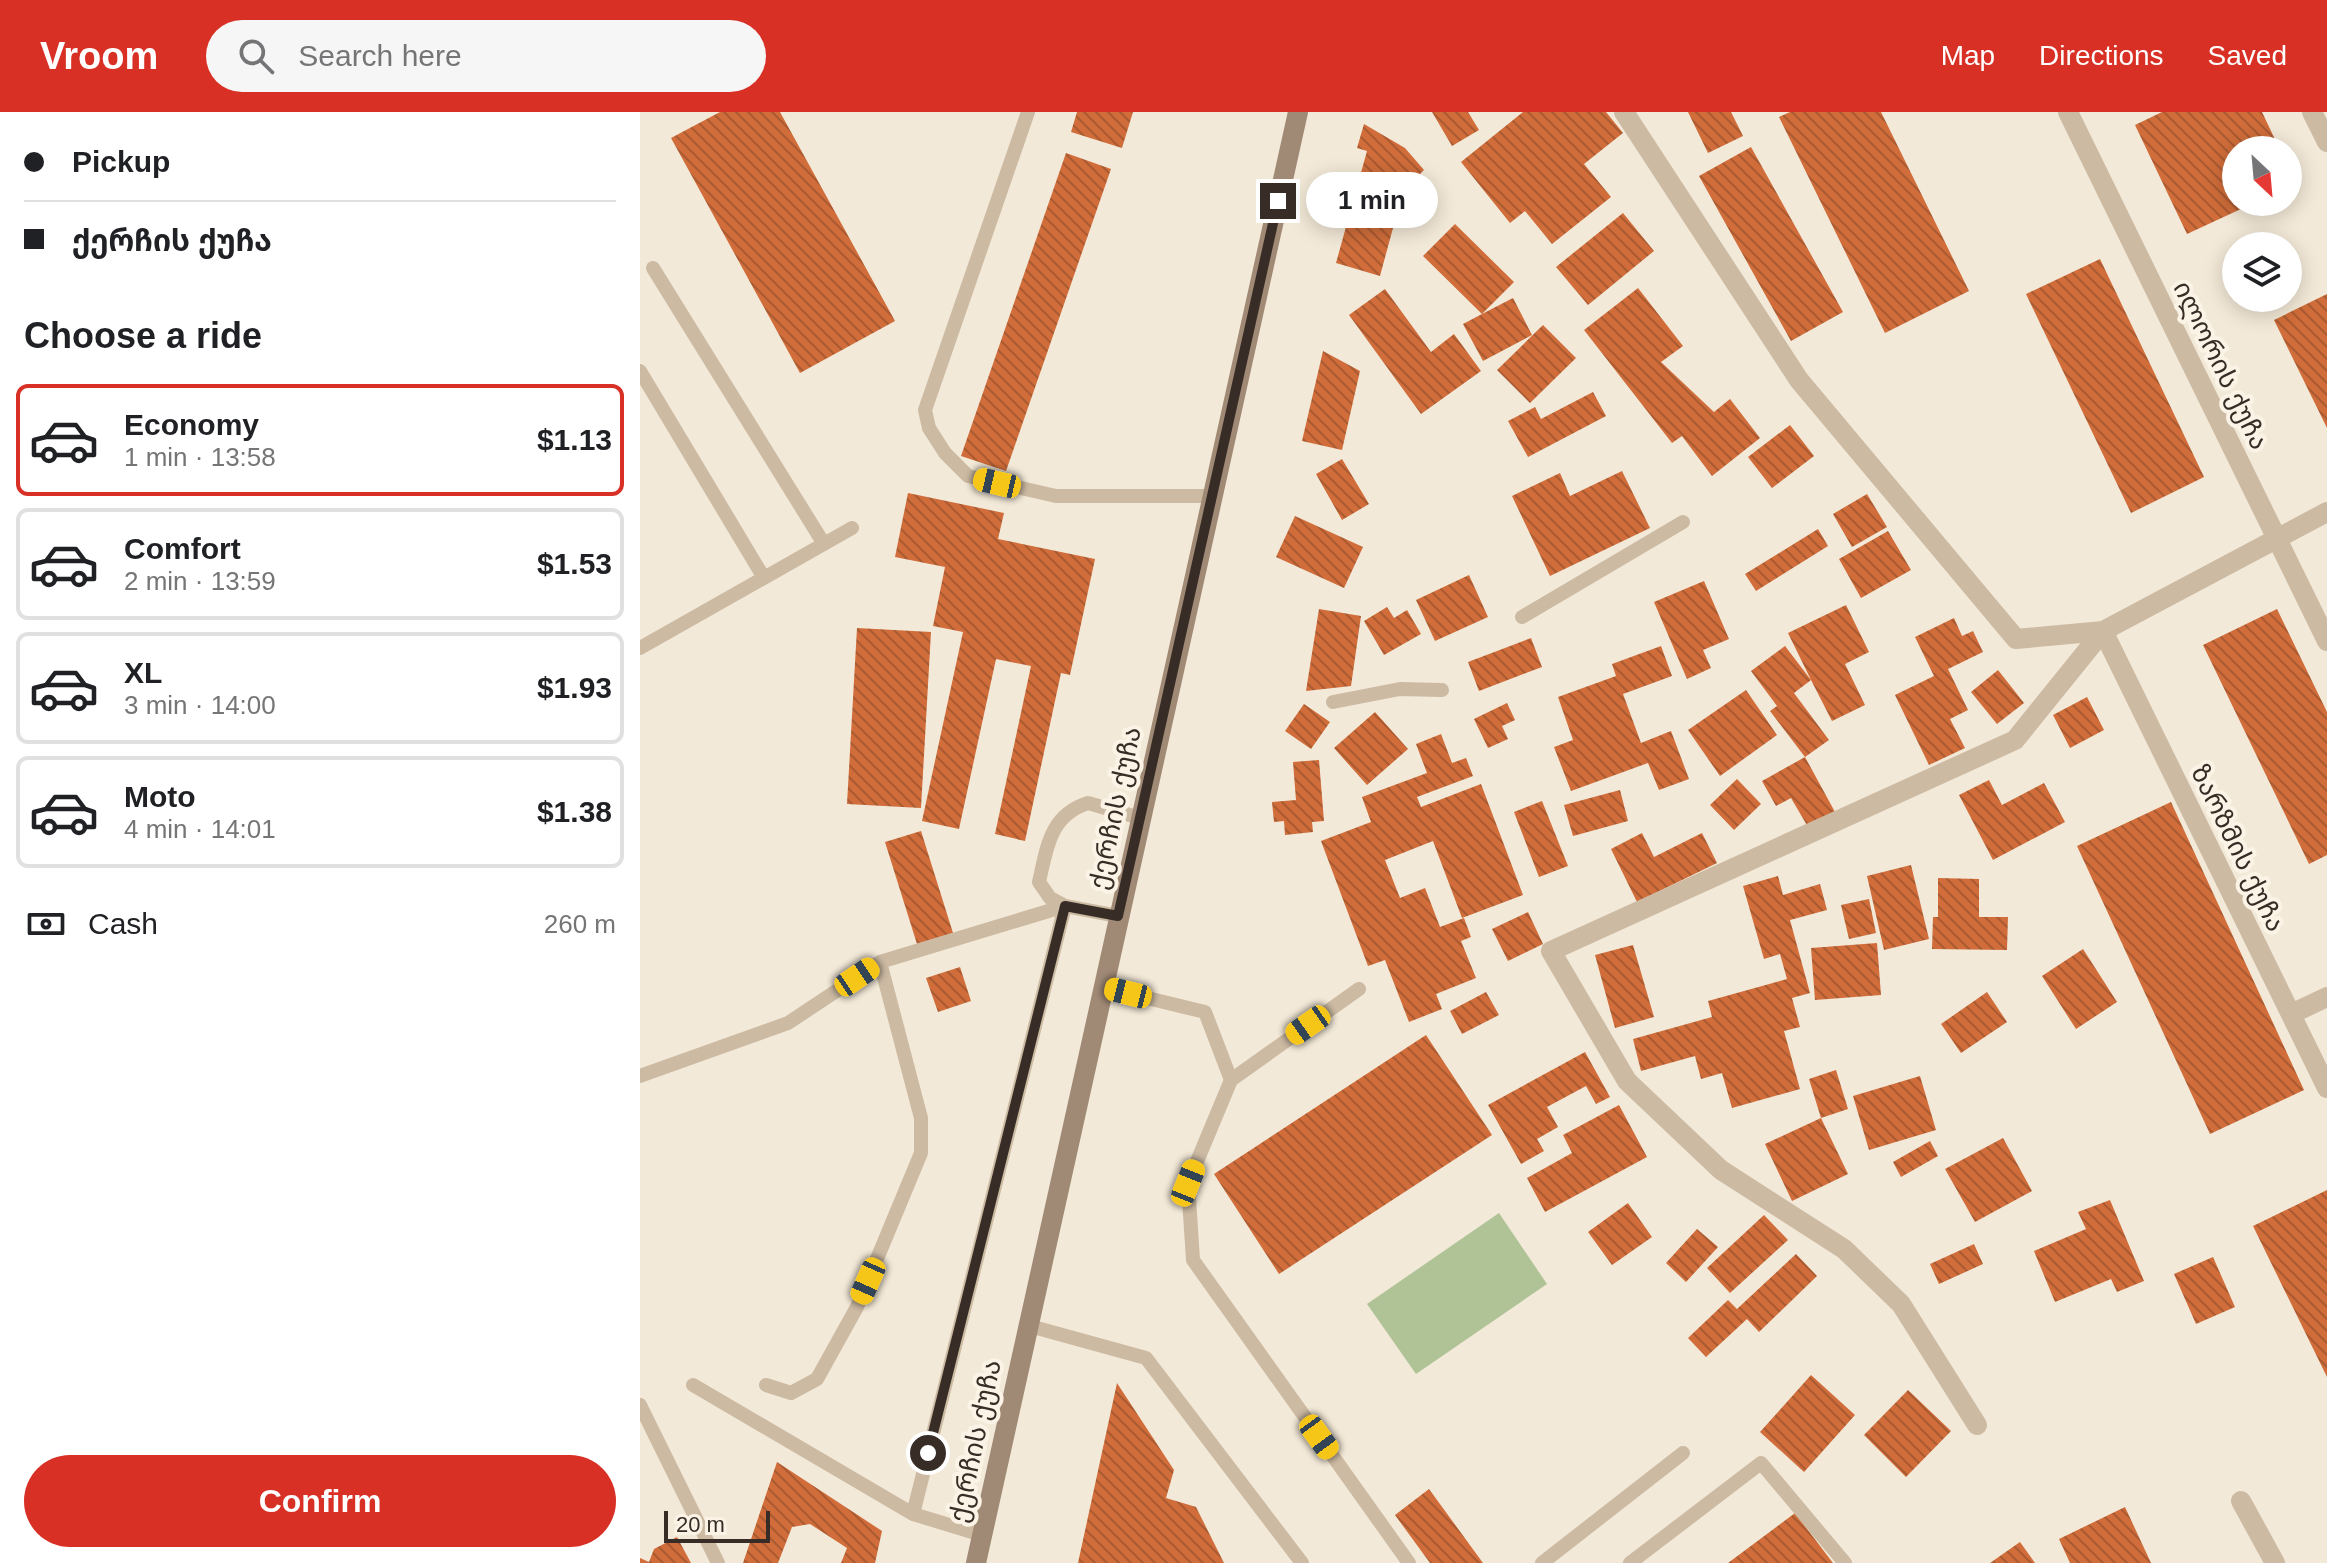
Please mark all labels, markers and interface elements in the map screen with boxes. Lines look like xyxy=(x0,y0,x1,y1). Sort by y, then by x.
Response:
search box xyxy=(206,20,766,92)
icon: search xyxy=(234,34,278,78)
text: Vroom xyxy=(40,35,158,77)
text: Search here xyxy=(298,39,462,72)
text: Map xyxy=(1941,40,1995,71)
text: Directions xyxy=(2039,40,2164,71)
text: Saved xyxy=(2208,40,2287,71)
north arrow xyxy=(2222,136,2302,216)
map controls xyxy=(2222,136,2302,312)
text: Pickup xyxy=(72,145,170,178)
callout: 1 min xyxy=(1306,173,1438,229)
route end xyxy=(1260,183,1296,219)
text: 1 min xyxy=(1338,185,1406,215)
text: ქერჩის ქუჩა xyxy=(72,224,272,257)
button: layers xyxy=(2222,232,2302,312)
street label: ილორის ქუჩა xyxy=(2166,276,2275,455)
text: Choose a ride xyxy=(24,315,262,356)
icon: car xyxy=(28,404,100,476)
text: Economy xyxy=(124,408,259,441)
text: $1.13 xyxy=(537,423,612,456)
text: 1 min · 13:58 xyxy=(124,442,276,472)
car xyxy=(971,466,1023,500)
icon: car xyxy=(28,528,100,600)
text: Comfort xyxy=(124,532,241,565)
text: $1.53 xyxy=(537,547,612,580)
text: 2 min · 13:59 xyxy=(124,566,276,596)
icon: car xyxy=(28,652,100,724)
text: XL xyxy=(124,656,162,689)
text: $1.93 xyxy=(537,671,612,704)
text: 3 min · 14:00 xyxy=(124,690,276,720)
street label: ქერჩის ქუჩა xyxy=(1083,724,1147,892)
street label: ზარზმის ქუჩა xyxy=(2185,760,2291,936)
icon: car xyxy=(28,776,100,848)
text: Moto xyxy=(124,780,196,813)
text: $1.38 xyxy=(537,795,612,828)
text: 4 min · 14:01 xyxy=(124,814,276,844)
icon: cash xyxy=(24,902,68,946)
text: Cash xyxy=(88,907,158,940)
text: 260 m xyxy=(544,909,616,939)
car xyxy=(830,954,884,1000)
car xyxy=(1102,976,1154,1010)
car xyxy=(1281,1001,1335,1049)
car xyxy=(1168,1156,1208,1210)
car xyxy=(847,1254,889,1308)
street label: ქერჩის ქუჩა xyxy=(943,1357,1007,1525)
car xyxy=(1295,1411,1343,1463)
route start xyxy=(910,1435,946,1471)
button: Confirm xyxy=(24,1455,616,1547)
scale bar xyxy=(664,1507,770,1543)
text: 20 m xyxy=(676,1512,725,1537)

